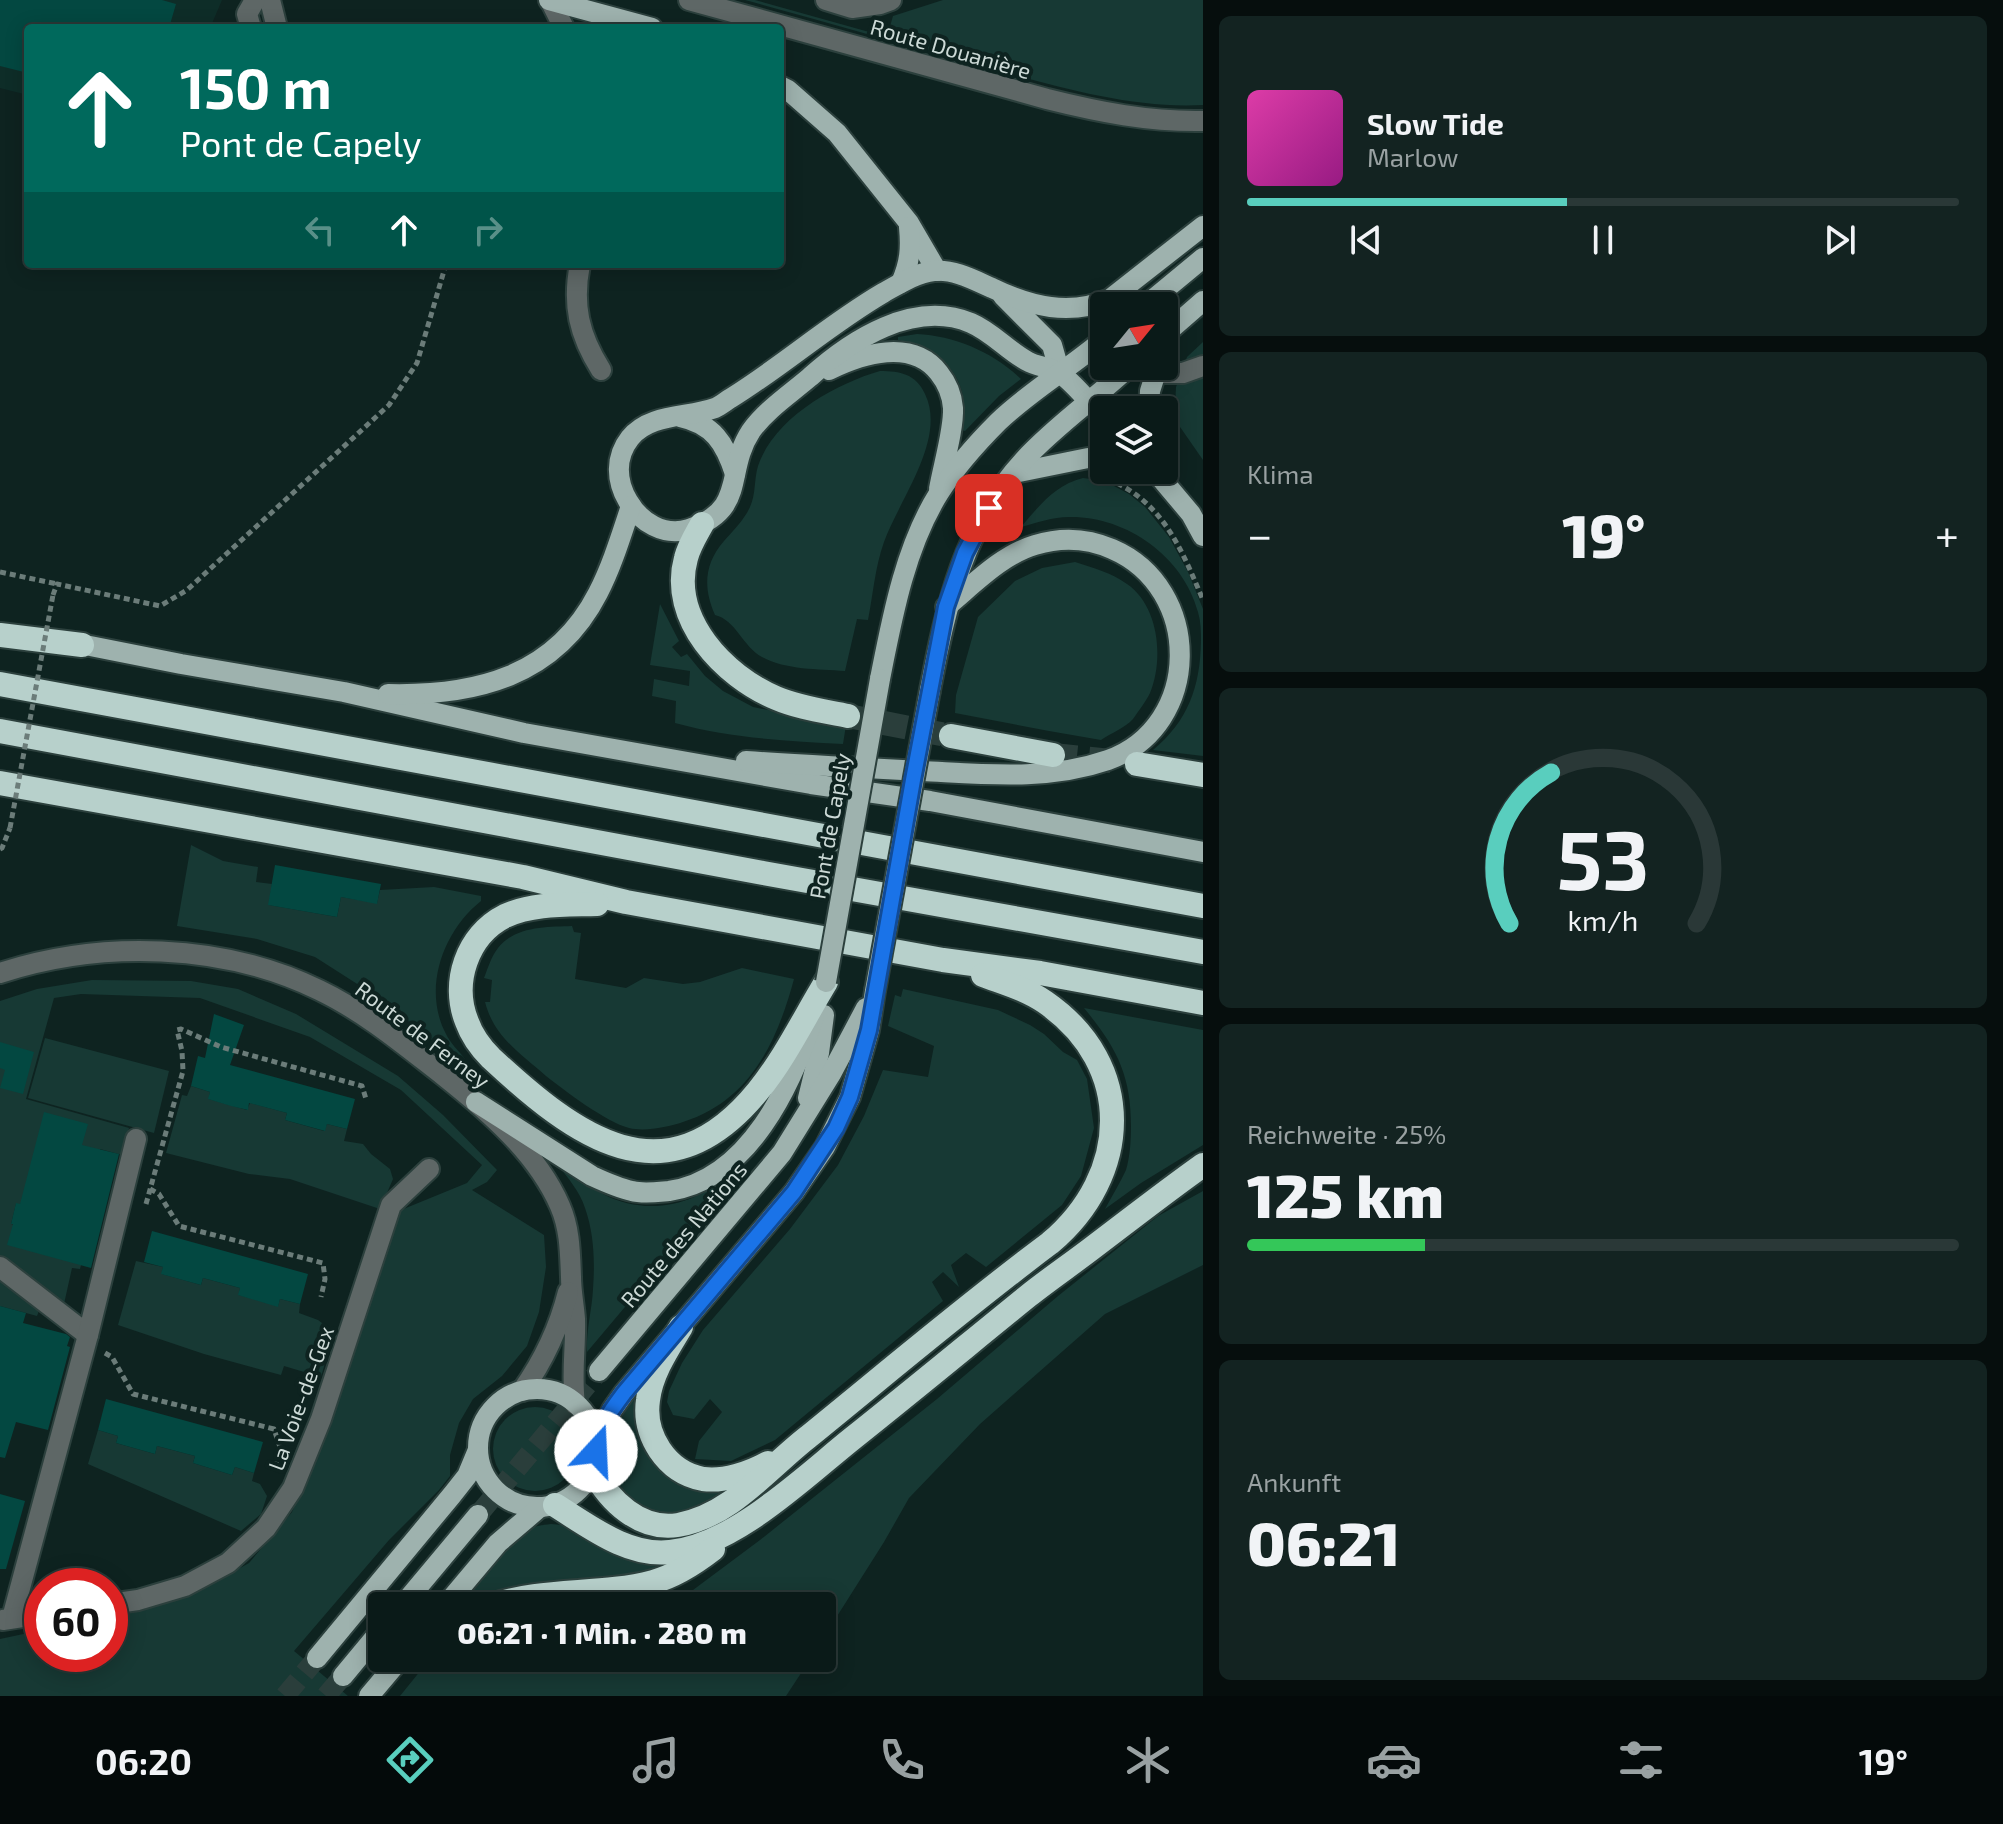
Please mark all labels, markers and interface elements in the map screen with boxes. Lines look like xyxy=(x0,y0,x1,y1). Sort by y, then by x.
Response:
street label: Route Douanière xyxy=(868,13,1034,83)
text: 150 m xyxy=(180,53,332,120)
icon: ahead xyxy=(48,56,152,160)
text: Slow Tide xyxy=(1367,105,1504,141)
text: Pont de Capely xyxy=(180,121,422,164)
text: Marlow xyxy=(1367,141,1458,172)
icon: left xyxy=(298,208,342,252)
icon: ahead xyxy=(382,208,426,252)
icon: right xyxy=(466,208,510,252)
icon: previous xyxy=(1344,218,1388,262)
icon: pause xyxy=(1581,218,1625,262)
icon: next xyxy=(1818,218,1862,262)
north arrow xyxy=(1090,292,1178,380)
map controls xyxy=(1090,292,1178,484)
button: layers xyxy=(1090,396,1178,484)
text: Klima xyxy=(1247,458,1314,489)
pin xyxy=(955,474,1023,542)
icon: arrive xyxy=(967,486,1011,530)
text: 19° xyxy=(1562,498,1645,570)
text: − xyxy=(1247,507,1273,560)
text: + xyxy=(1935,507,1959,560)
street label: Pont de Capely xyxy=(803,751,855,901)
text: 53 xyxy=(1556,807,1650,907)
text: km/h xyxy=(1568,902,1638,937)
street label: Route de Ferney xyxy=(351,975,496,1093)
text: Reichweite · 25% xyxy=(1247,1118,1446,1149)
street label: Route des Nations xyxy=(615,1156,751,1312)
text: 125 km xyxy=(1247,1158,1444,1230)
street label: La Voie-de-Gex xyxy=(262,1322,338,1474)
position arrow xyxy=(554,1409,638,1493)
text: Ankunft xyxy=(1247,1466,1341,1497)
text: 06:21 xyxy=(1247,1506,1400,1578)
speed limit sign: 60 xyxy=(24,1568,128,1672)
text: 06:21 · 1 Min. · 280 m xyxy=(457,1614,747,1650)
icon: directions xyxy=(382,1732,438,1788)
icon: music xyxy=(628,1732,684,1788)
icon: phone xyxy=(874,1732,930,1788)
icon: climate xyxy=(1120,1732,1176,1788)
icon: car xyxy=(1366,1732,1422,1788)
icon: filters xyxy=(1613,1732,1669,1788)
text: 06:20 xyxy=(95,1739,192,1782)
text: 19° xyxy=(1859,1739,1908,1782)

